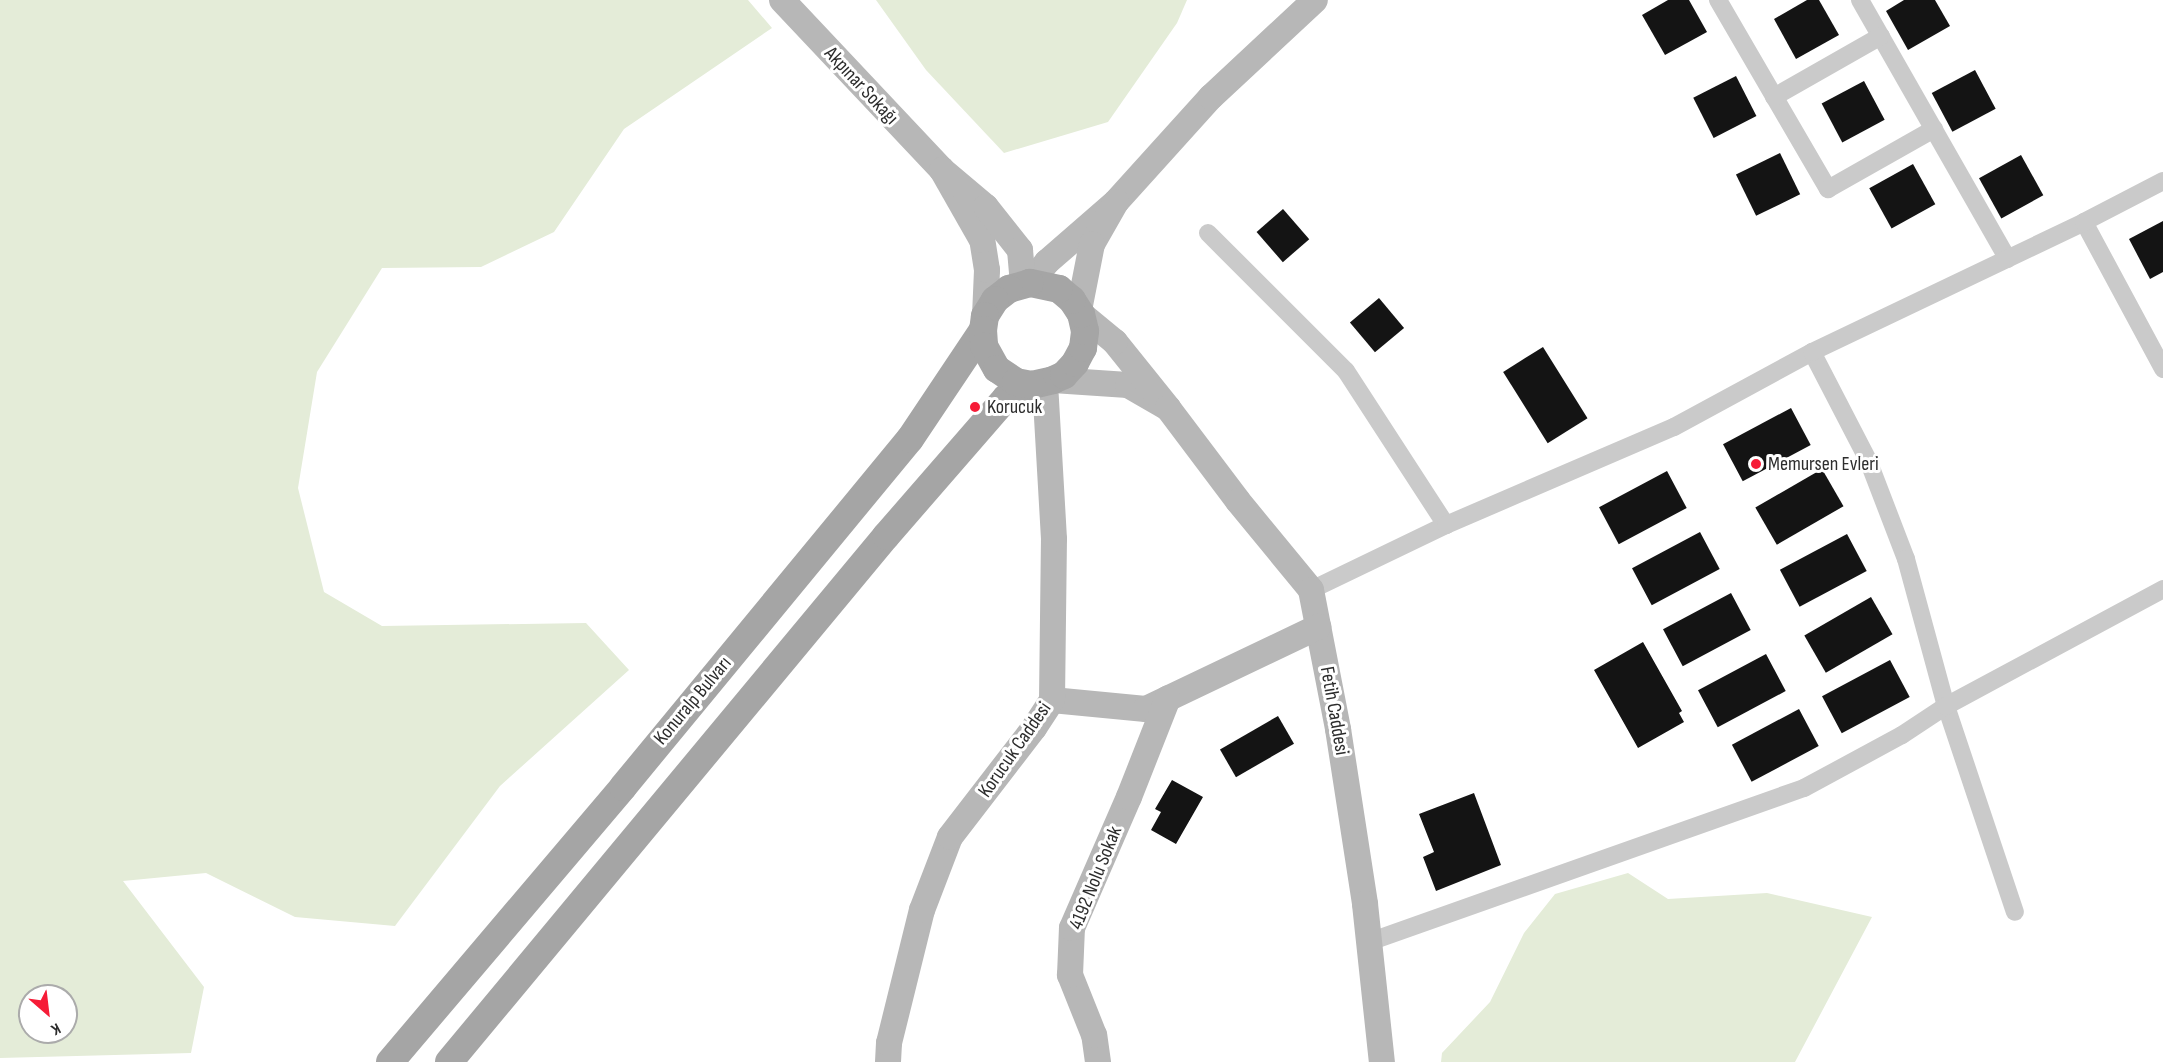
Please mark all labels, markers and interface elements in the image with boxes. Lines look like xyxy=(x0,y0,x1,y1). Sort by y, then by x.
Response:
street label: Akpınar Sokağı xyxy=(819,42,903,130)
place label: Korucuk xyxy=(987,395,1042,419)
marker: Korucuk xyxy=(968,400,982,414)
place label: Memursen Evleri xyxy=(1768,452,1879,476)
marker: Memursen Evleri xyxy=(1749,457,1763,471)
street label: Konuralp Bulvarı xyxy=(649,652,737,750)
street label: Fetih Caddesi xyxy=(1314,665,1354,757)
street label: Korucuk Caddesi xyxy=(973,698,1057,802)
street label: 4192 Nolu Sokak xyxy=(1064,823,1128,933)
north arrow xyxy=(18,984,78,1044)
text: K xyxy=(48,1018,64,1039)

